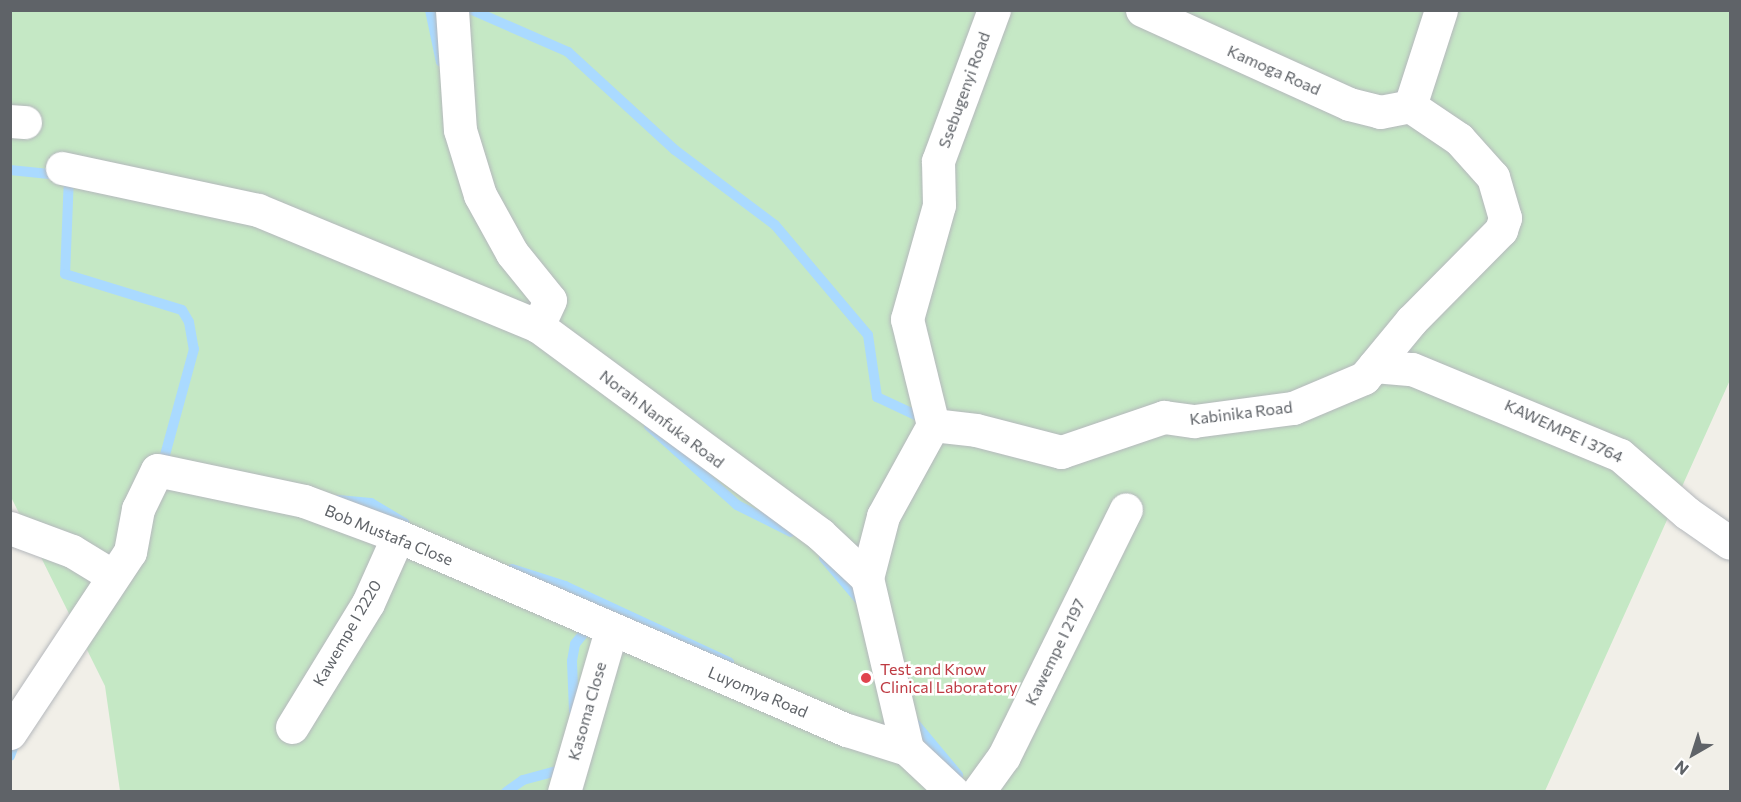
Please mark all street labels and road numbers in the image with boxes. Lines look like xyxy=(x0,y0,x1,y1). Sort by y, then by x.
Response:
street label: Ssebugenyi Road xyxy=(934,29,994,151)
street label: Kamoga Road xyxy=(1224,41,1324,99)
street label: Norah Nanfuka Road xyxy=(596,366,728,472)
street label: KAWEMPE I 3764 xyxy=(1502,395,1626,467)
street label: Kabinika Road xyxy=(1189,397,1293,429)
street label: Bob Mustafa Close xyxy=(322,501,456,569)
street label: Kawempe I 2220 xyxy=(309,577,385,689)
street label: Kawempe I 2197 xyxy=(1021,596,1089,708)
street label: Kasoma Close xyxy=(564,660,610,762)
street label: Luyomya Road xyxy=(705,662,811,722)

